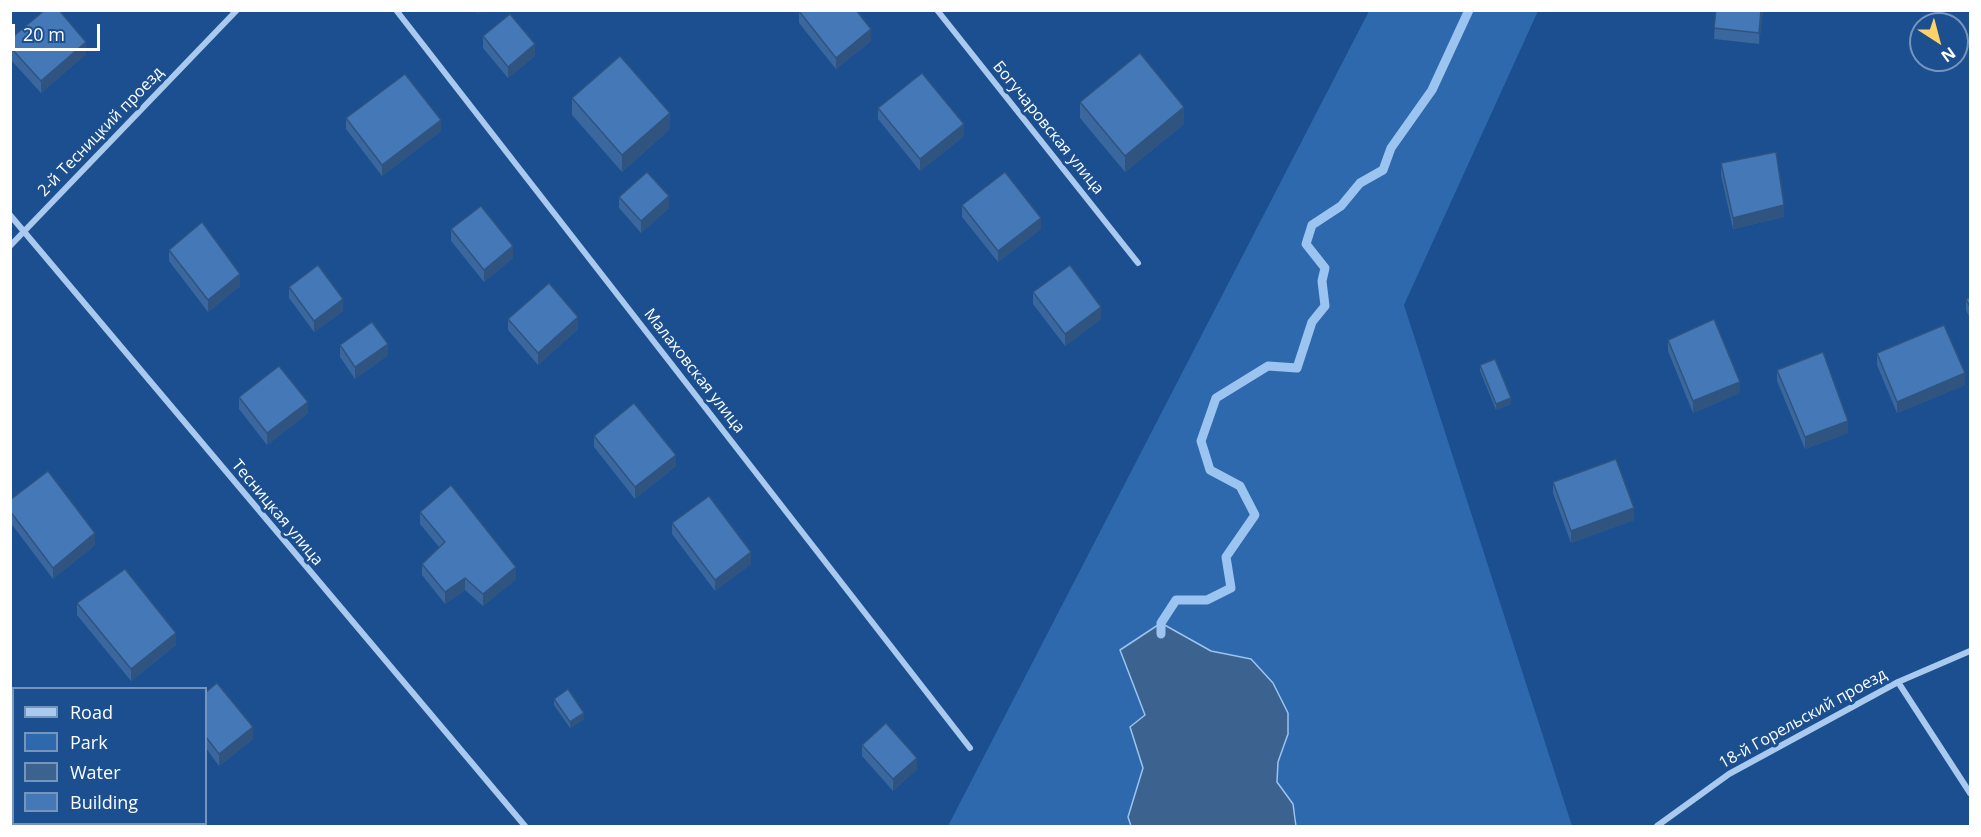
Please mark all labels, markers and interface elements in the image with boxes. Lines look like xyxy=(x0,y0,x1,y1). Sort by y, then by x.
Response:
scale bar xyxy=(15,12,104,50)
north arrow xyxy=(1909,12,1969,72)
text: 20 m xyxy=(23,22,65,46)
text: N xyxy=(1937,42,1960,68)
street label: Богучаровская улица xyxy=(988,58,1108,198)
street label: 2-й Тесницкий проезд xyxy=(34,63,168,201)
street label: Малаховская улица xyxy=(639,305,749,437)
street label: Тесницкая улица xyxy=(227,456,327,570)
street label: 18-й Горельский проезд xyxy=(1716,665,1890,773)
legend xyxy=(12,687,207,825)
text: Road xyxy=(70,700,113,724)
text: Park xyxy=(70,730,108,754)
text: Water xyxy=(70,760,121,784)
text: Building xyxy=(70,790,138,814)

